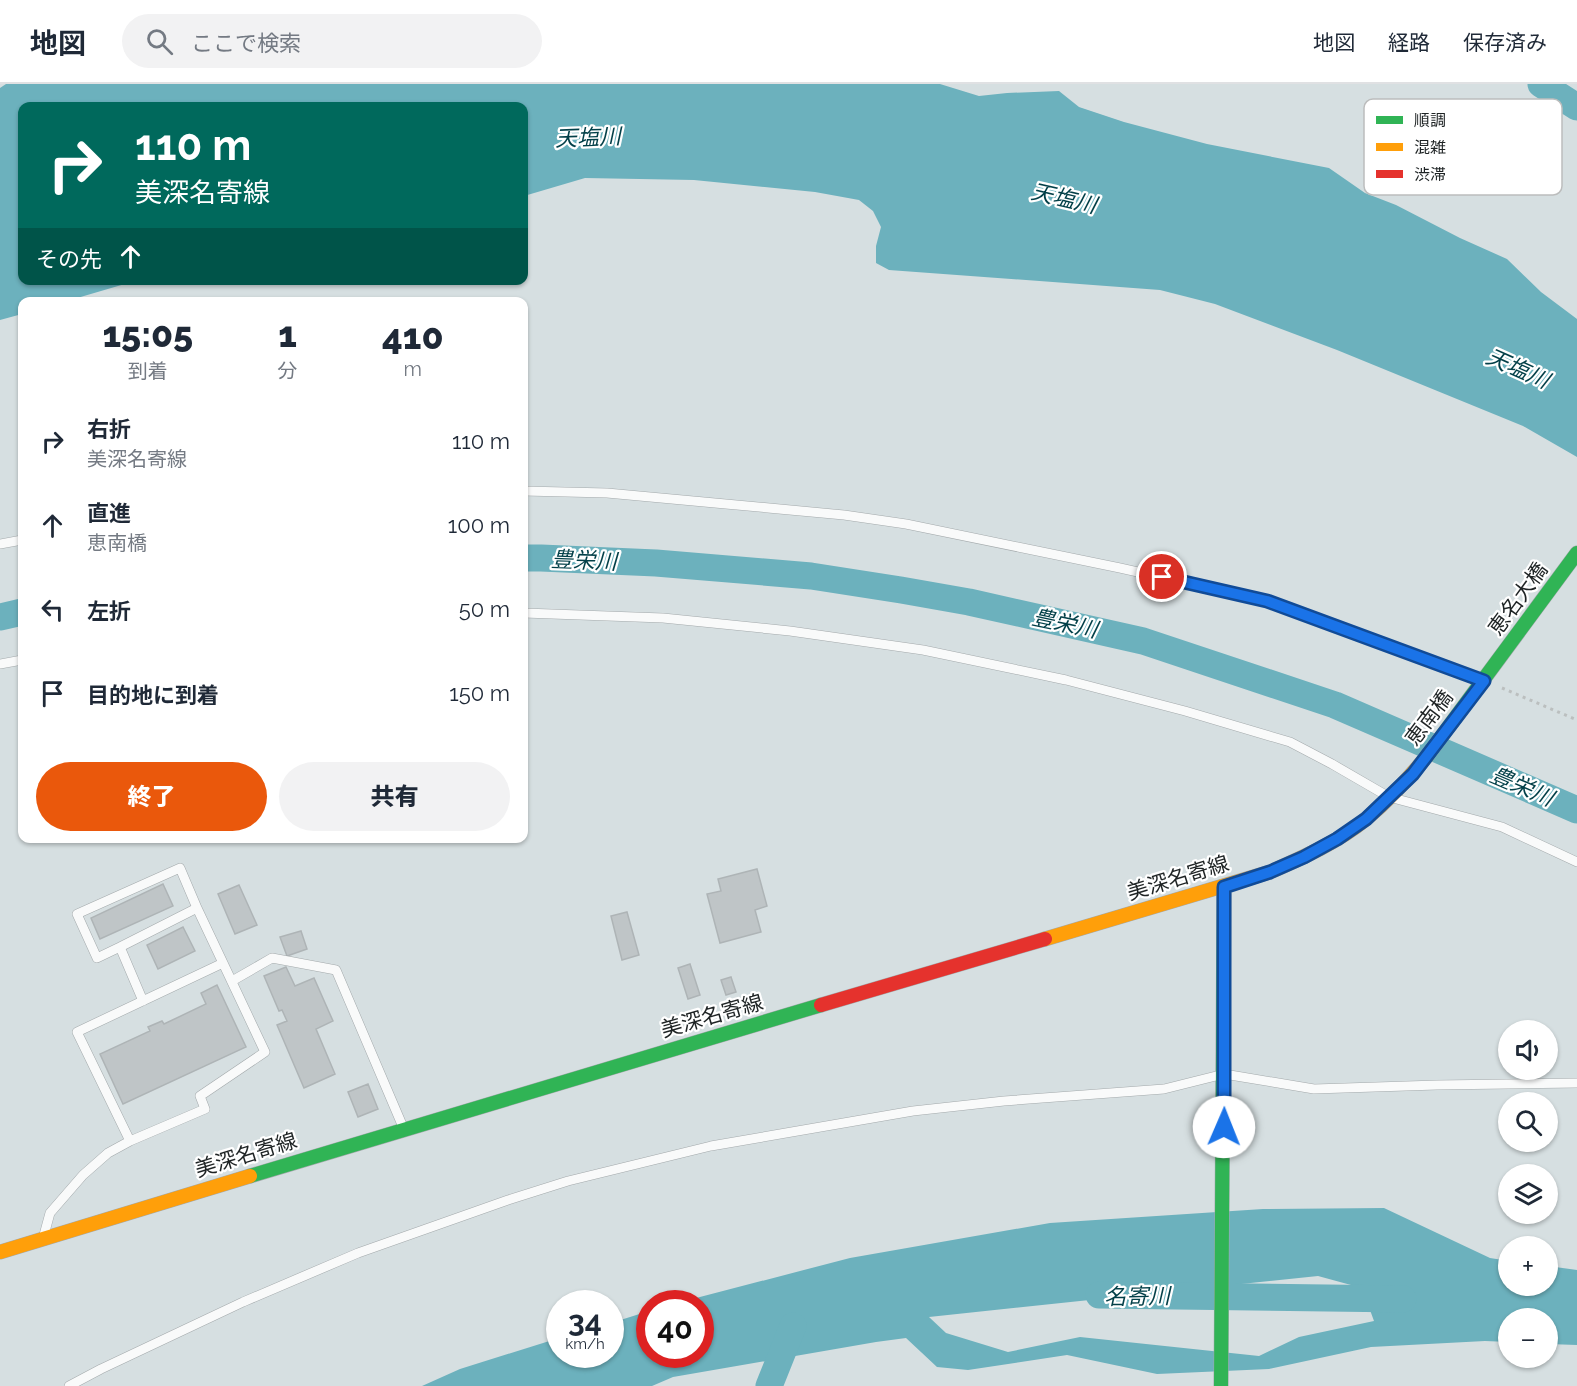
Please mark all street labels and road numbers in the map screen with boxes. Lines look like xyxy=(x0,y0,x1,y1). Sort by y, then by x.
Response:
street label: 恵名大橋 xyxy=(1483,557,1552,640)
street label: 恵南橋 xyxy=(1400,685,1458,750)
street label: 美深名寄線 xyxy=(1124,850,1232,905)
street label: 美深名寄線 xyxy=(658,989,766,1042)
street label: 美深名寄線 xyxy=(192,1127,300,1182)

